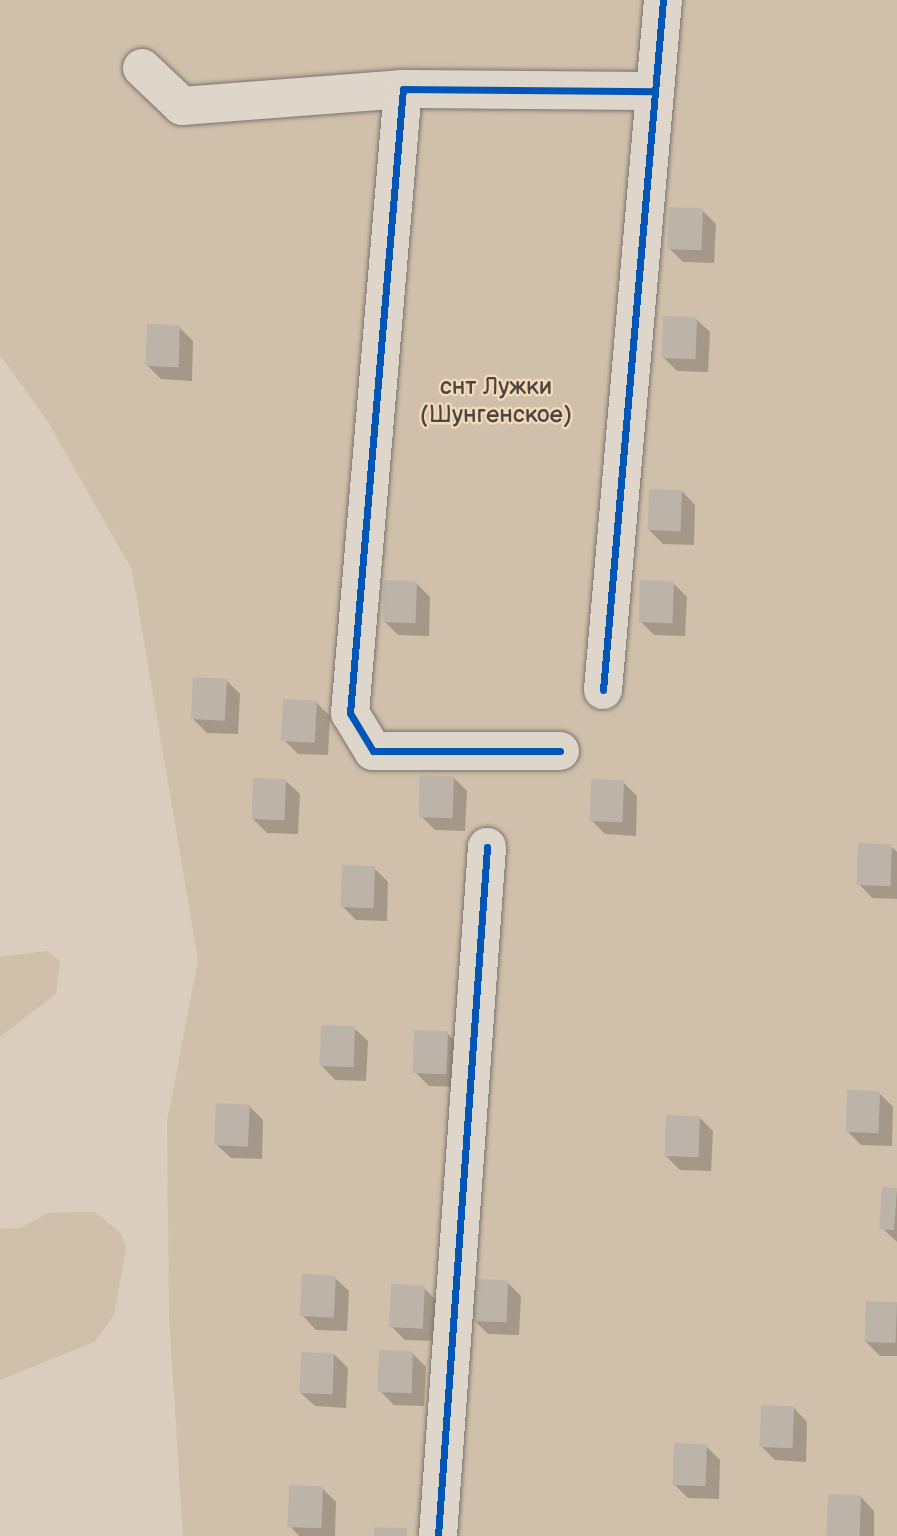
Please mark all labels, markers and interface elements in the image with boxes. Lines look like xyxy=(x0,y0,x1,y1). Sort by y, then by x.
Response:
park label: снт Лужки (Шунгенское) xyxy=(420,373,572,429)

